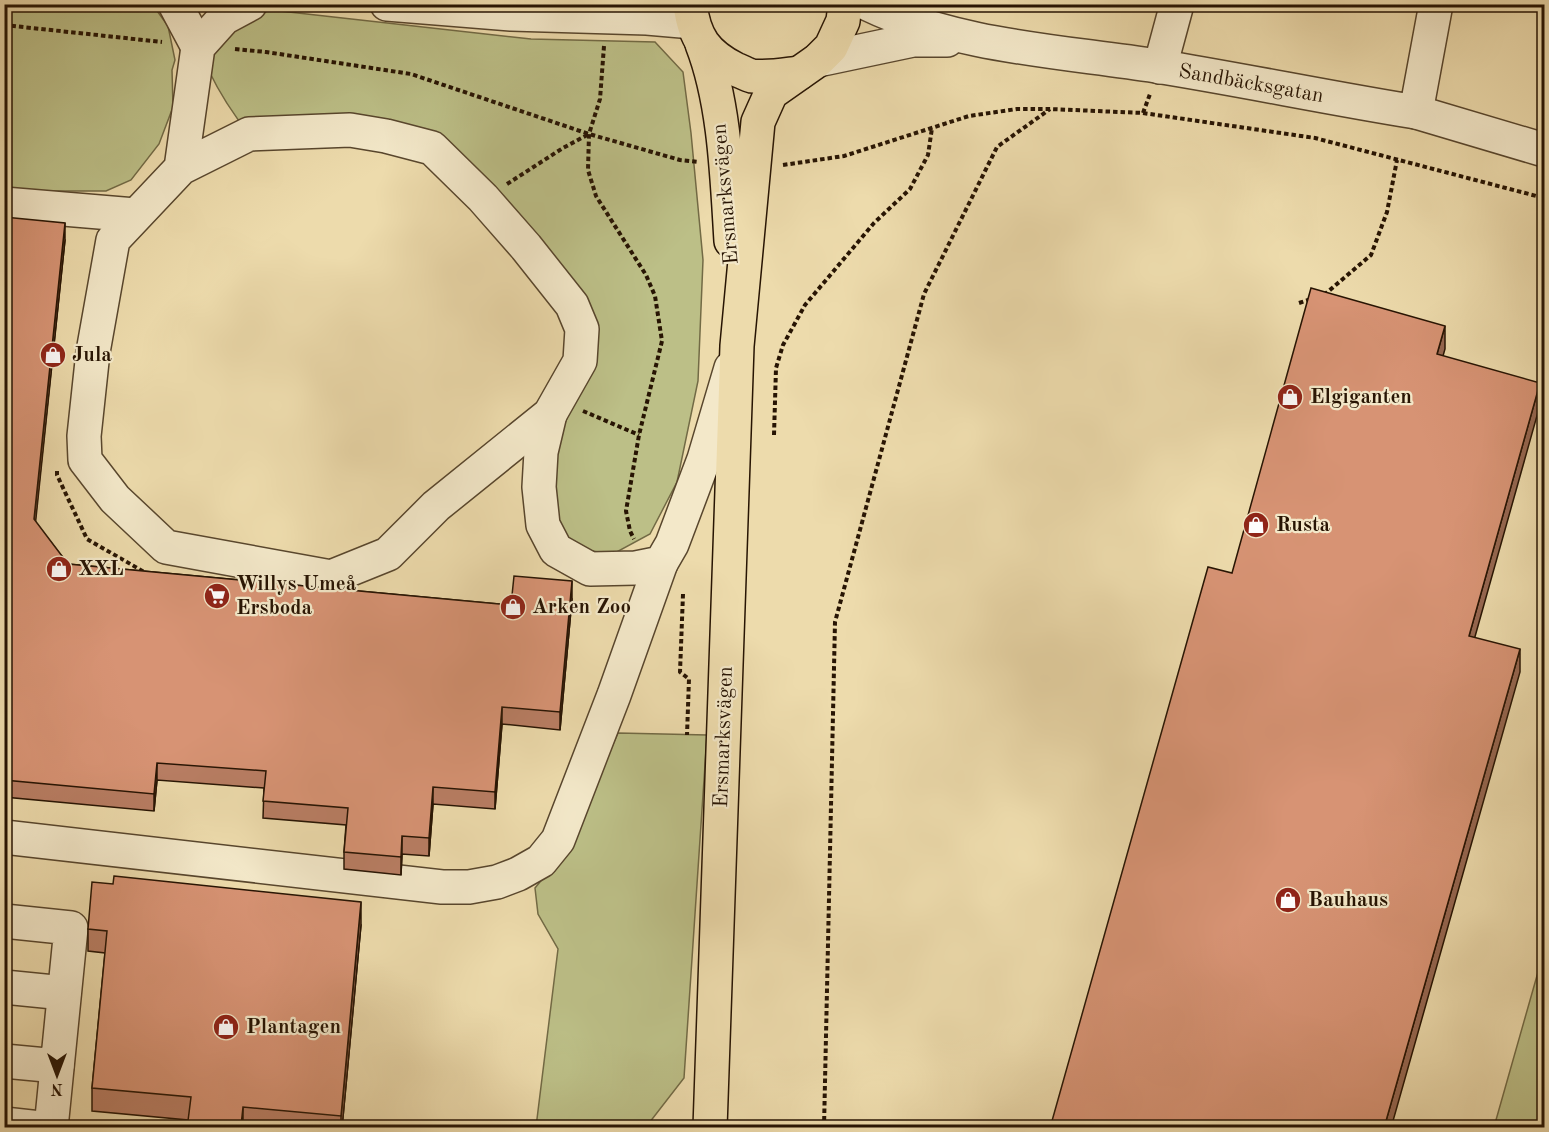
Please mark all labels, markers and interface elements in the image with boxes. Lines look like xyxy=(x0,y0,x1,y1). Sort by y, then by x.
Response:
street label: Sandbäcksgatan xyxy=(1177,61,1325,107)
street label: Ersmarksvägen xyxy=(709,122,743,266)
shop icon: Jula xyxy=(38,340,68,370)
place label: Jula xyxy=(72,345,112,366)
shop icon: Elgiganten xyxy=(1275,382,1305,412)
place label: Elgiganten xyxy=(1310,387,1412,408)
shop icon: Rusta xyxy=(1241,510,1271,540)
place label: Rusta xyxy=(1276,515,1331,536)
shop icon: XXL xyxy=(44,554,74,584)
place label: XXL xyxy=(78,559,124,580)
place label: Willys Umeå Ersboda xyxy=(236,574,357,619)
supermarket icon: Willys Umeå Ersboda xyxy=(202,581,232,611)
shop icon: Arken Zoo xyxy=(498,592,528,622)
place label: Arken Zoo xyxy=(532,597,631,618)
street label: Ersmarksvägen xyxy=(711,666,737,808)
shop icon: Bauhaus xyxy=(1273,885,1303,915)
place label: Bauhaus xyxy=(1308,890,1388,911)
shop icon: Plantagen xyxy=(211,1012,241,1042)
place label: Plantagen xyxy=(246,1017,341,1038)
north arrow xyxy=(27,1045,87,1105)
text: N xyxy=(50,1080,63,1096)

